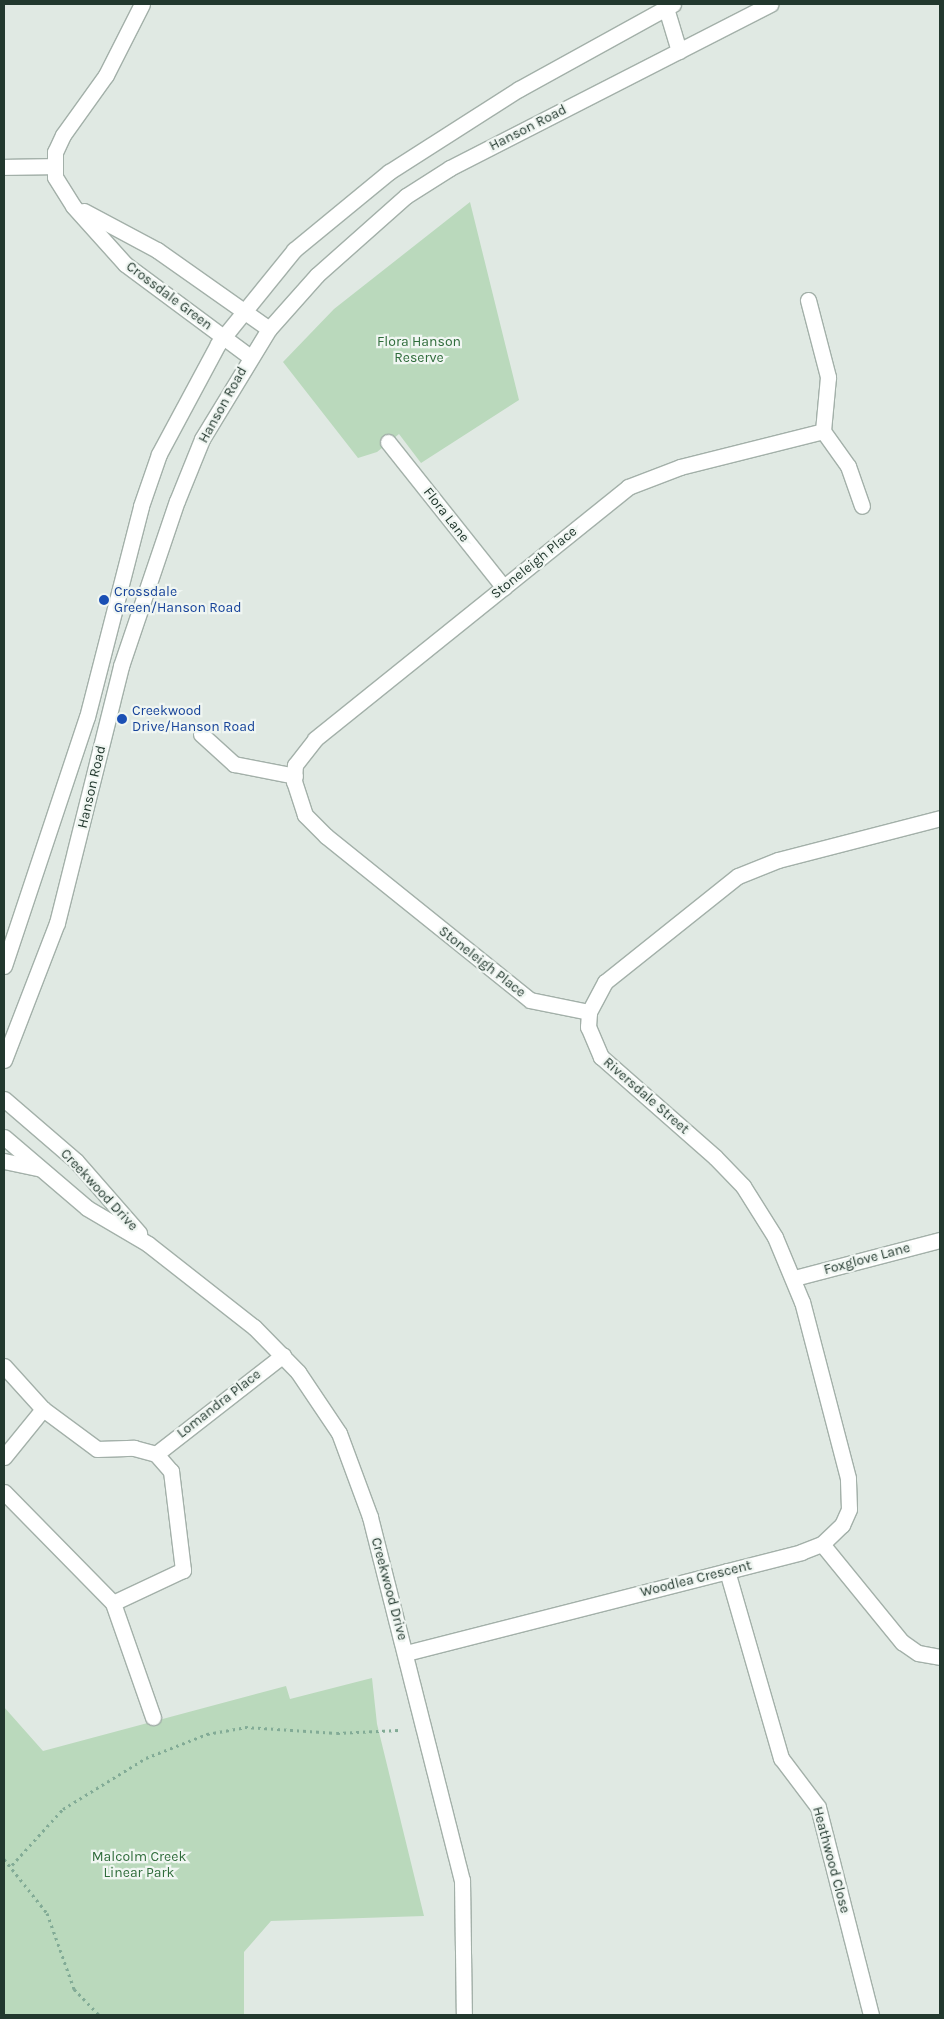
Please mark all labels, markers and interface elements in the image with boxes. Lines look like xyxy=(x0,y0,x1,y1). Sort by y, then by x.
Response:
street label: Hanson Road xyxy=(487,101,569,155)
street label: Crossdale Green xyxy=(123,258,215,334)
park label: Flora Hanson Reserve xyxy=(377,334,461,367)
street label: Hanson Road xyxy=(195,364,251,446)
street label: Flora Lane xyxy=(419,484,473,546)
street label: Stoneleigh Place xyxy=(488,523,580,603)
place label: Crossdale Green/Hanson Road xyxy=(114,584,241,616)
marker: Crossdale Green/Hanson Road xyxy=(98,594,110,606)
place label: Creekwood Drive/Hanson Road xyxy=(132,703,255,736)
marker: Creekwood Drive/Hanson Road xyxy=(116,713,128,725)
street label: Hanson Road xyxy=(74,744,110,830)
street label: Stoneleigh Place xyxy=(435,923,529,1001)
street label: Riversdale Street xyxy=(600,1054,692,1138)
street label: Creekwood Drive xyxy=(57,1146,141,1234)
street label: Foxglove Lane xyxy=(822,1239,912,1279)
street label: Lomandra Place xyxy=(174,1366,264,1442)
street label: Creekwood Drive xyxy=(367,1536,411,1642)
street label: Woodlea Crescent xyxy=(639,1557,753,1601)
street label: Heathwood Close xyxy=(809,1805,853,1915)
park label: Malcolm Creek Linear Park xyxy=(92,1849,186,1881)

